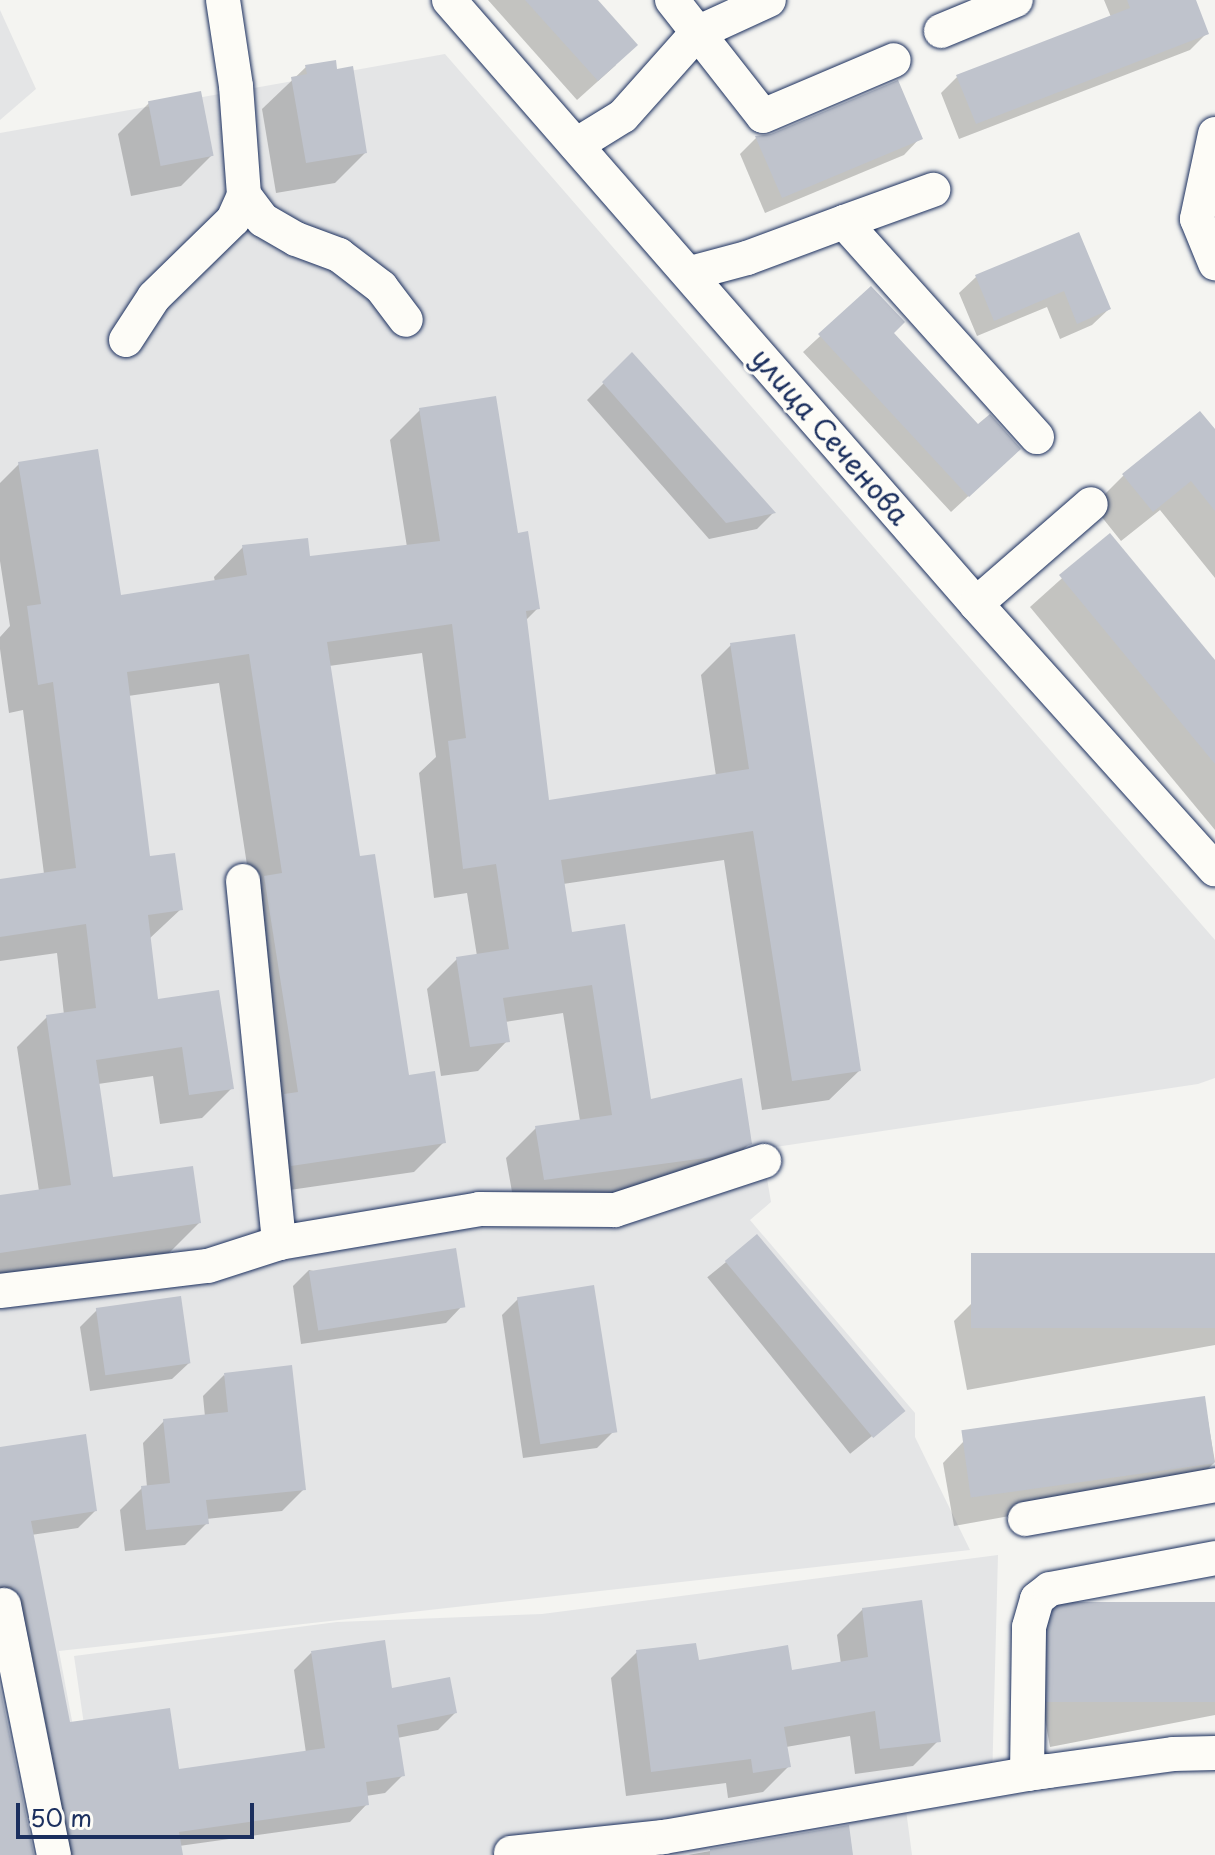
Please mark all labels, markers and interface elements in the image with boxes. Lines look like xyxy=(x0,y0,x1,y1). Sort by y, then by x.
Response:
street label: улица Сеченова xyxy=(745,340,917,532)
scale bar xyxy=(20,1787,258,1837)
text: 50 m xyxy=(30,1799,92,1835)

